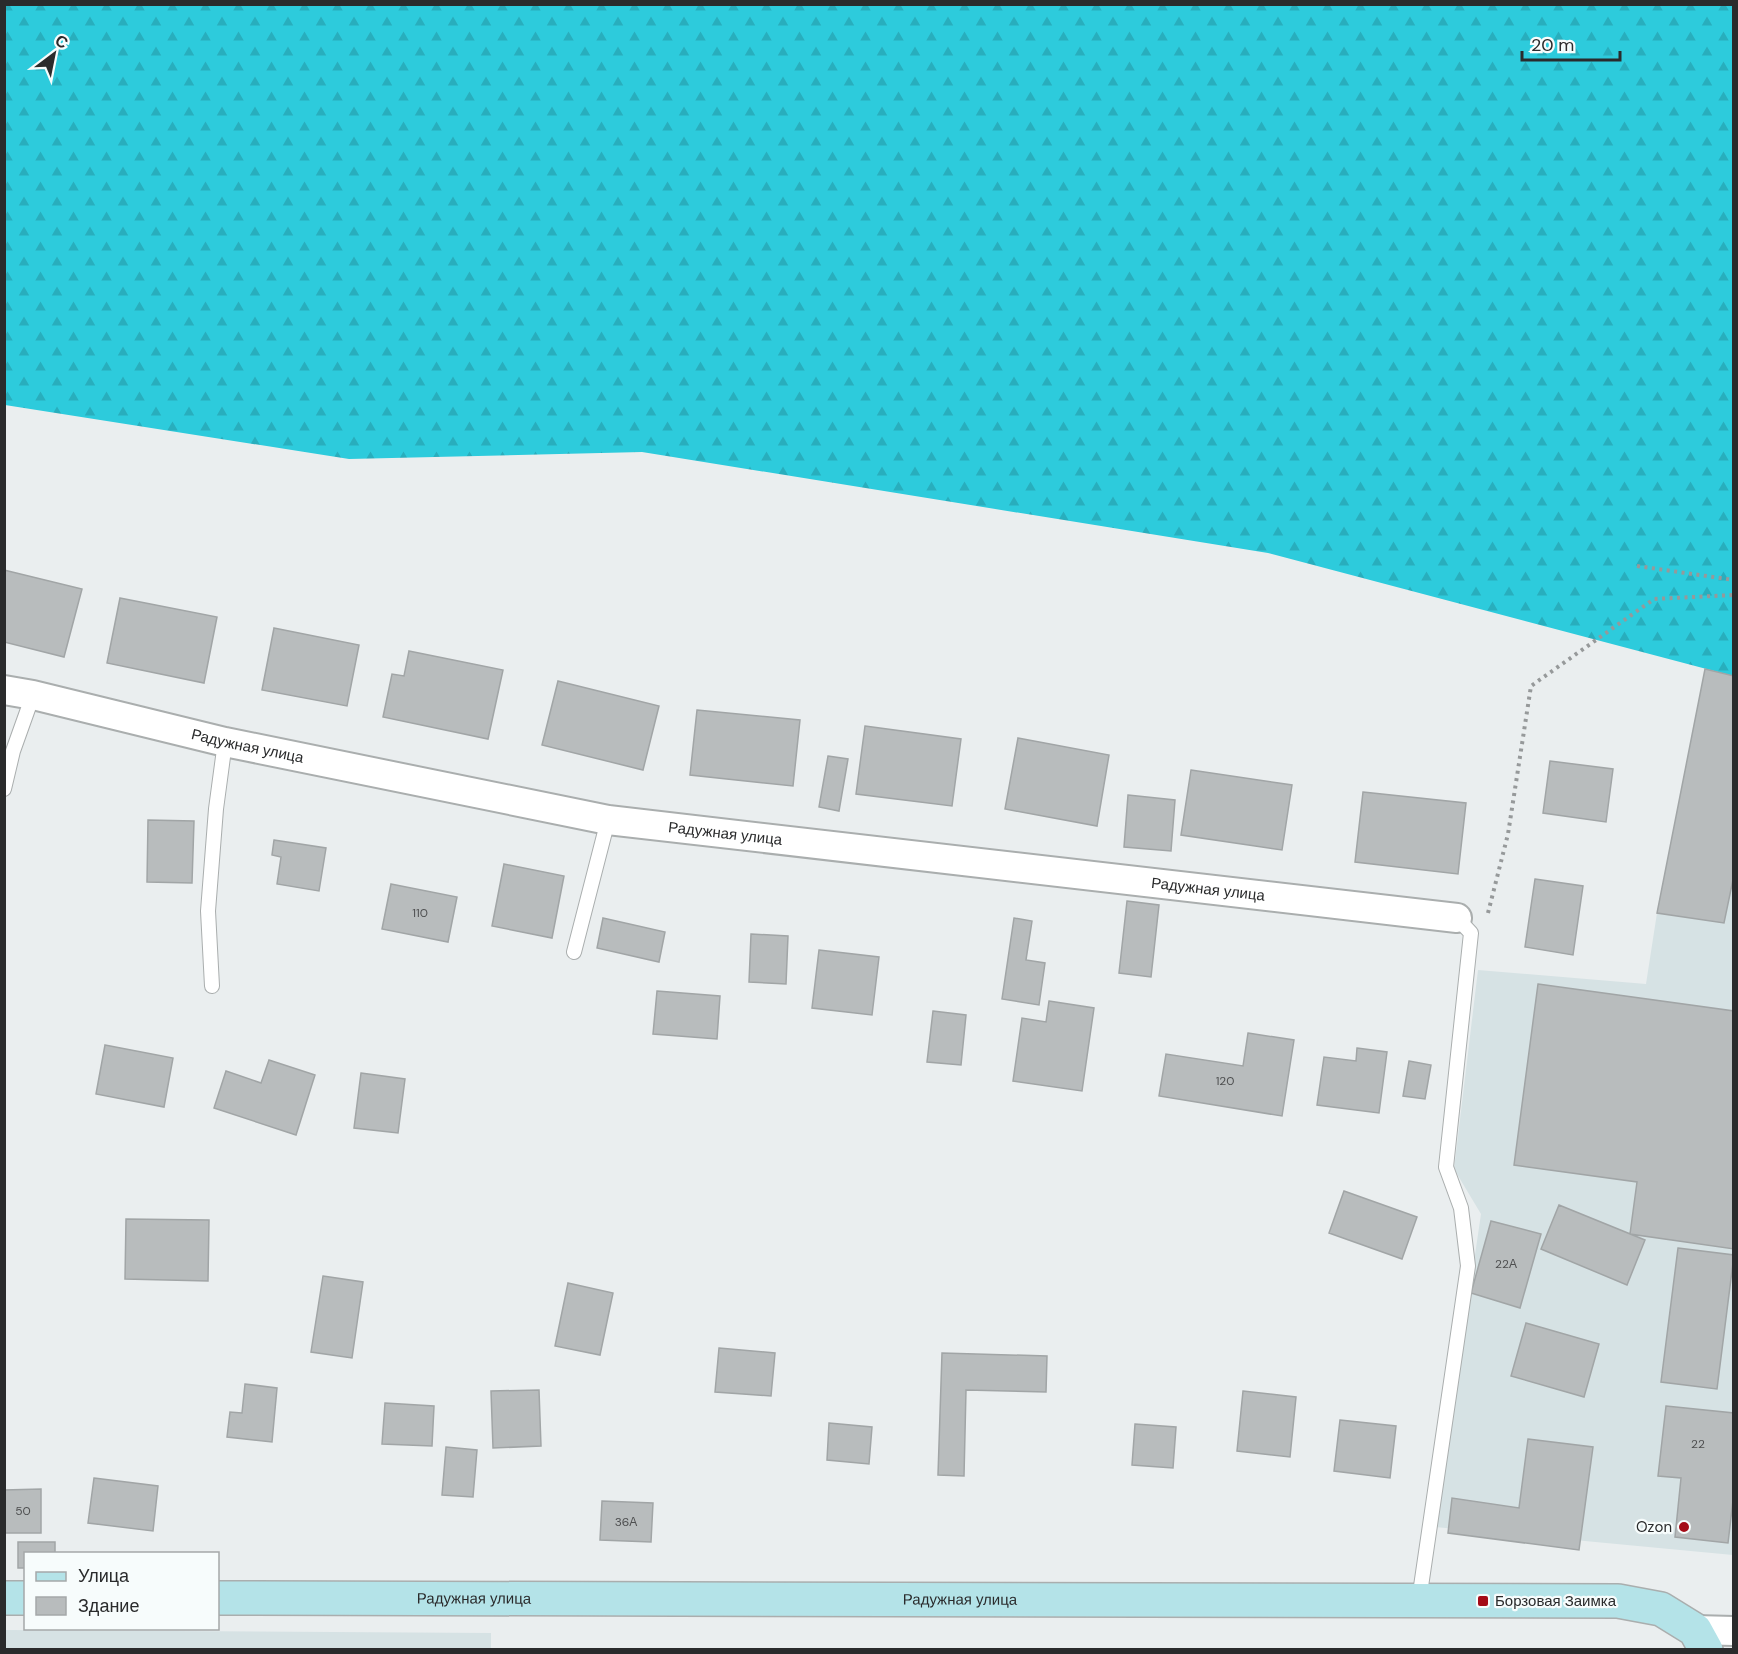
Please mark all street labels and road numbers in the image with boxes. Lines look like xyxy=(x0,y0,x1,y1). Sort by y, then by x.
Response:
street label: Радужная улица xyxy=(189,724,306,768)
street label: Радужная улица xyxy=(667,817,784,850)
street label: Радужная улица xyxy=(1150,873,1267,906)
street label: Радужная улица xyxy=(417,1588,532,1609)
street label: Радужная улица xyxy=(903,1589,1018,1610)

